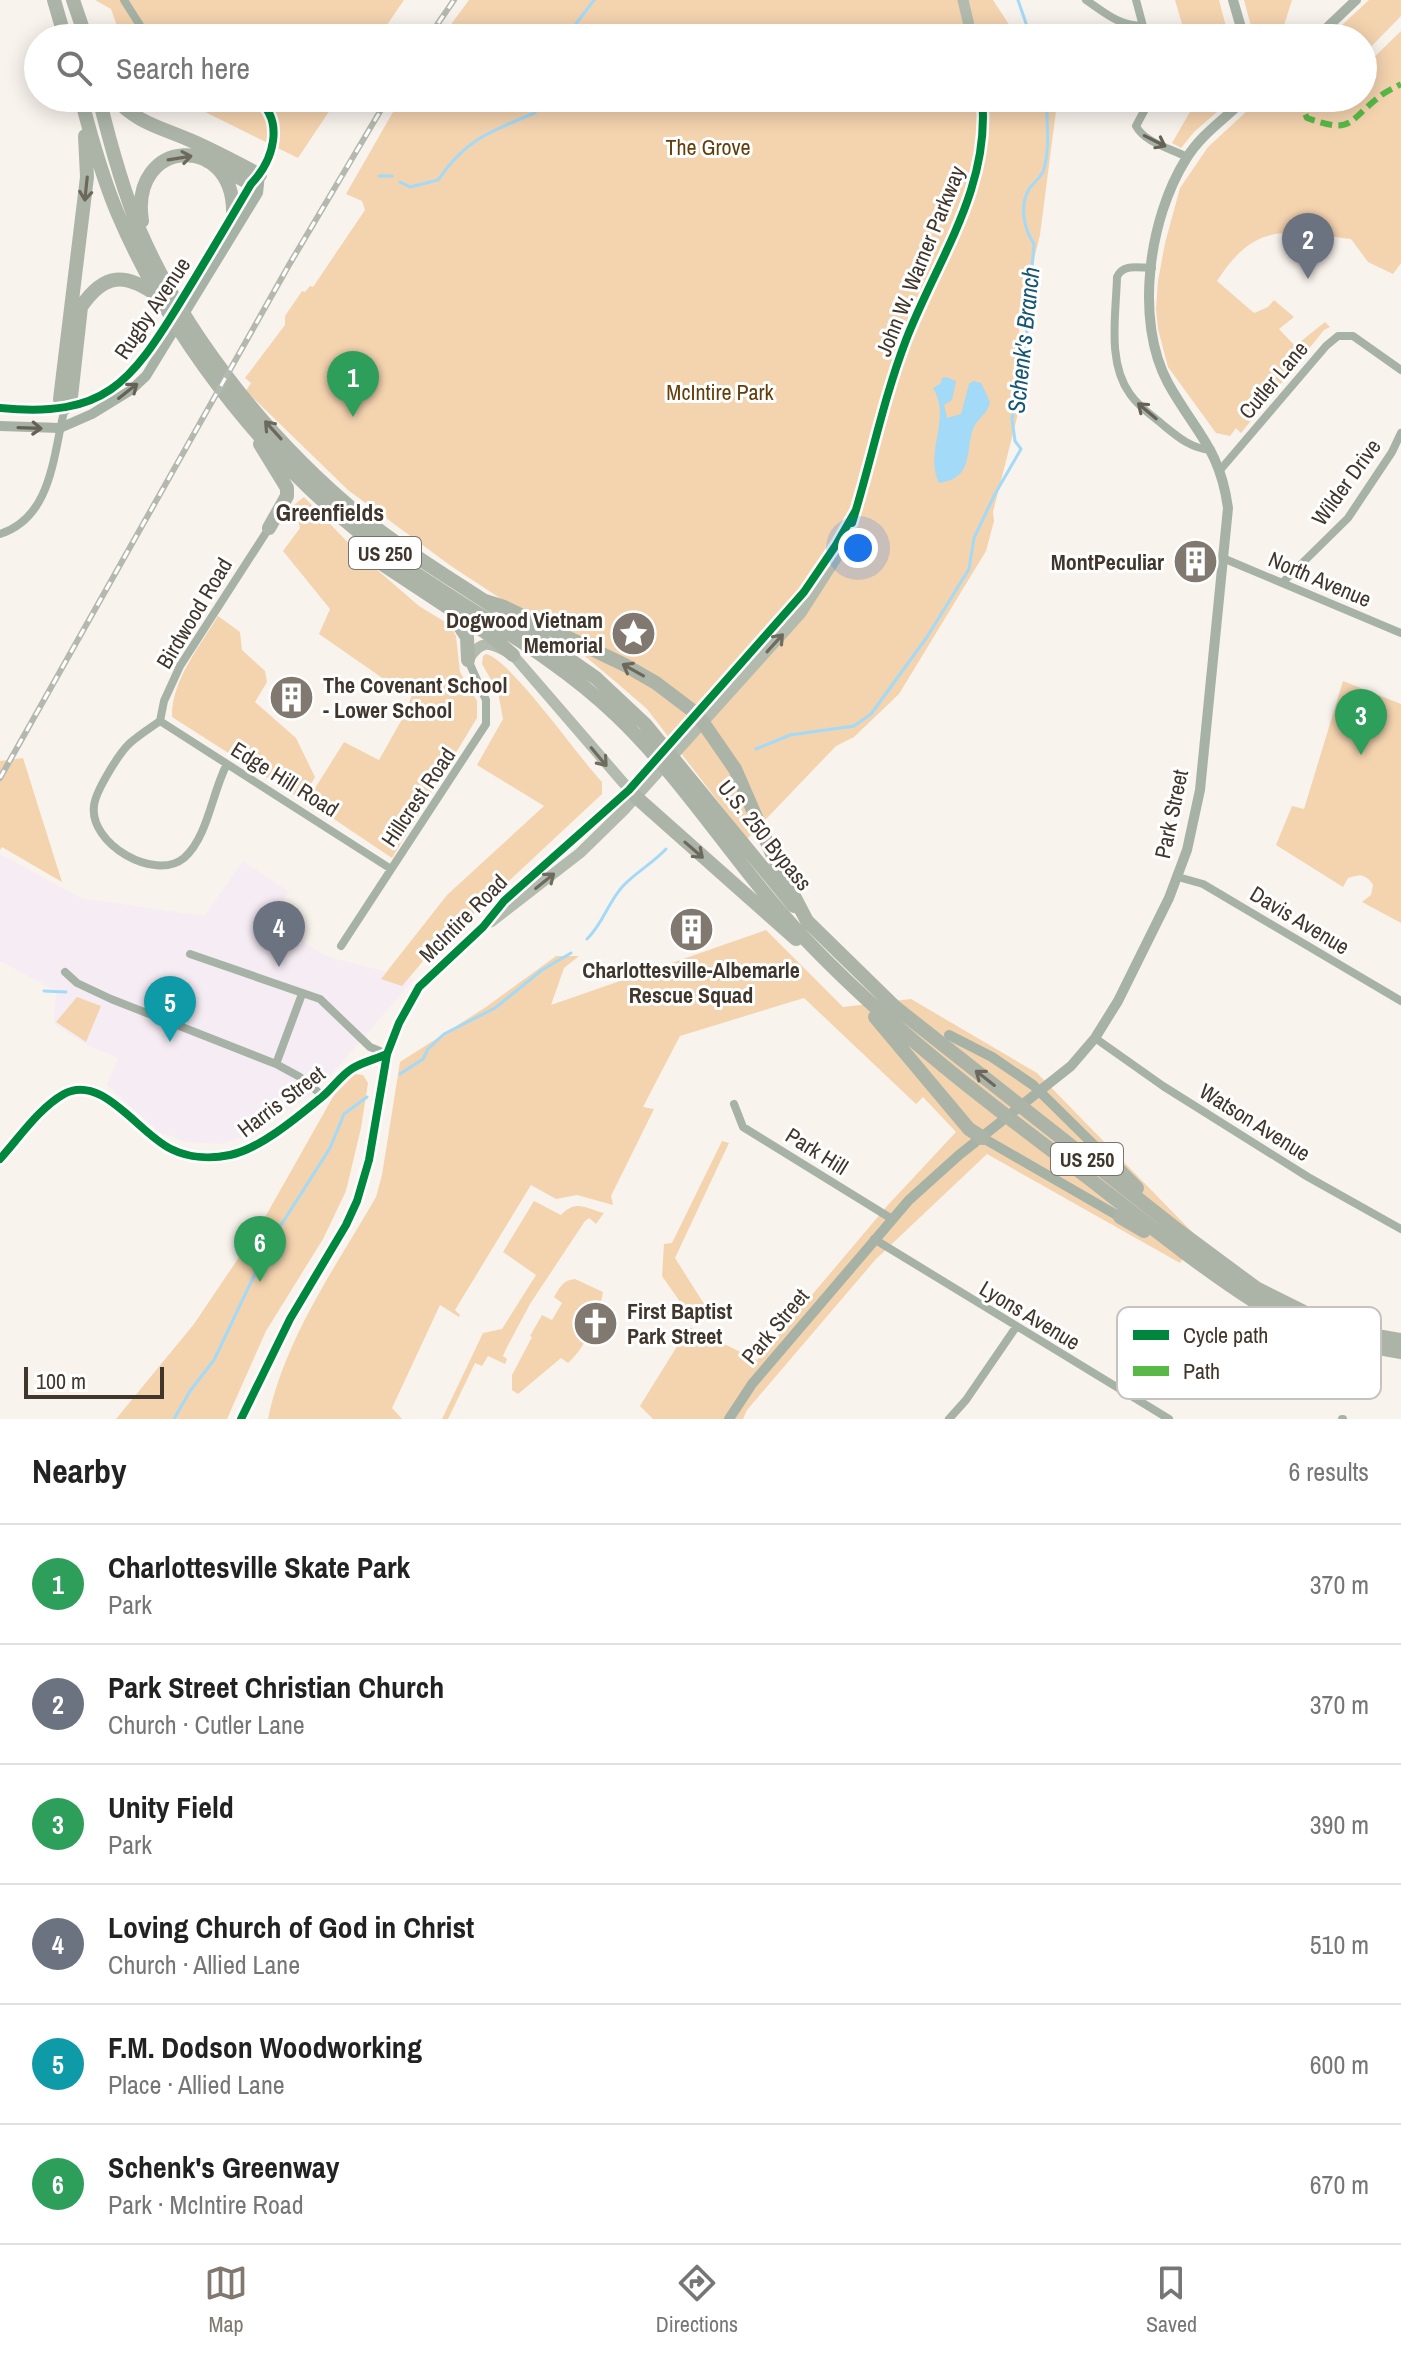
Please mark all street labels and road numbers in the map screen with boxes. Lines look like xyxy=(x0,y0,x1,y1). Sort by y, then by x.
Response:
street label: John W. Warner Parkway xyxy=(868,161,972,361)
street label: Rugby Avenue xyxy=(107,251,197,365)
street label: Cutler Lane xyxy=(1232,335,1314,425)
street label: Wilder Drive xyxy=(1304,433,1388,531)
road number: US 250 xyxy=(349,537,421,569)
street label: North Avenue xyxy=(1264,544,1376,614)
street label: Birdwood Road xyxy=(149,552,239,674)
street label: Edge Hill Road xyxy=(226,734,344,824)
street label: Hillcrest Road xyxy=(374,742,462,852)
street label: Park Street xyxy=(1147,767,1195,861)
street label: U.S. 250 Bypass xyxy=(711,773,819,897)
street label: McIntire Road xyxy=(412,867,514,969)
street label: Davis Avenue xyxy=(1245,879,1355,961)
street label: Harris Street xyxy=(231,1058,331,1144)
street label: Watson Avenue xyxy=(1194,1076,1316,1168)
street label: Park Hill xyxy=(780,1120,854,1182)
road number: US 250 xyxy=(1051,1143,1123,1175)
street label: Lyons Avenue xyxy=(974,1273,1086,1357)
street label: Park Street xyxy=(735,1282,815,1370)

